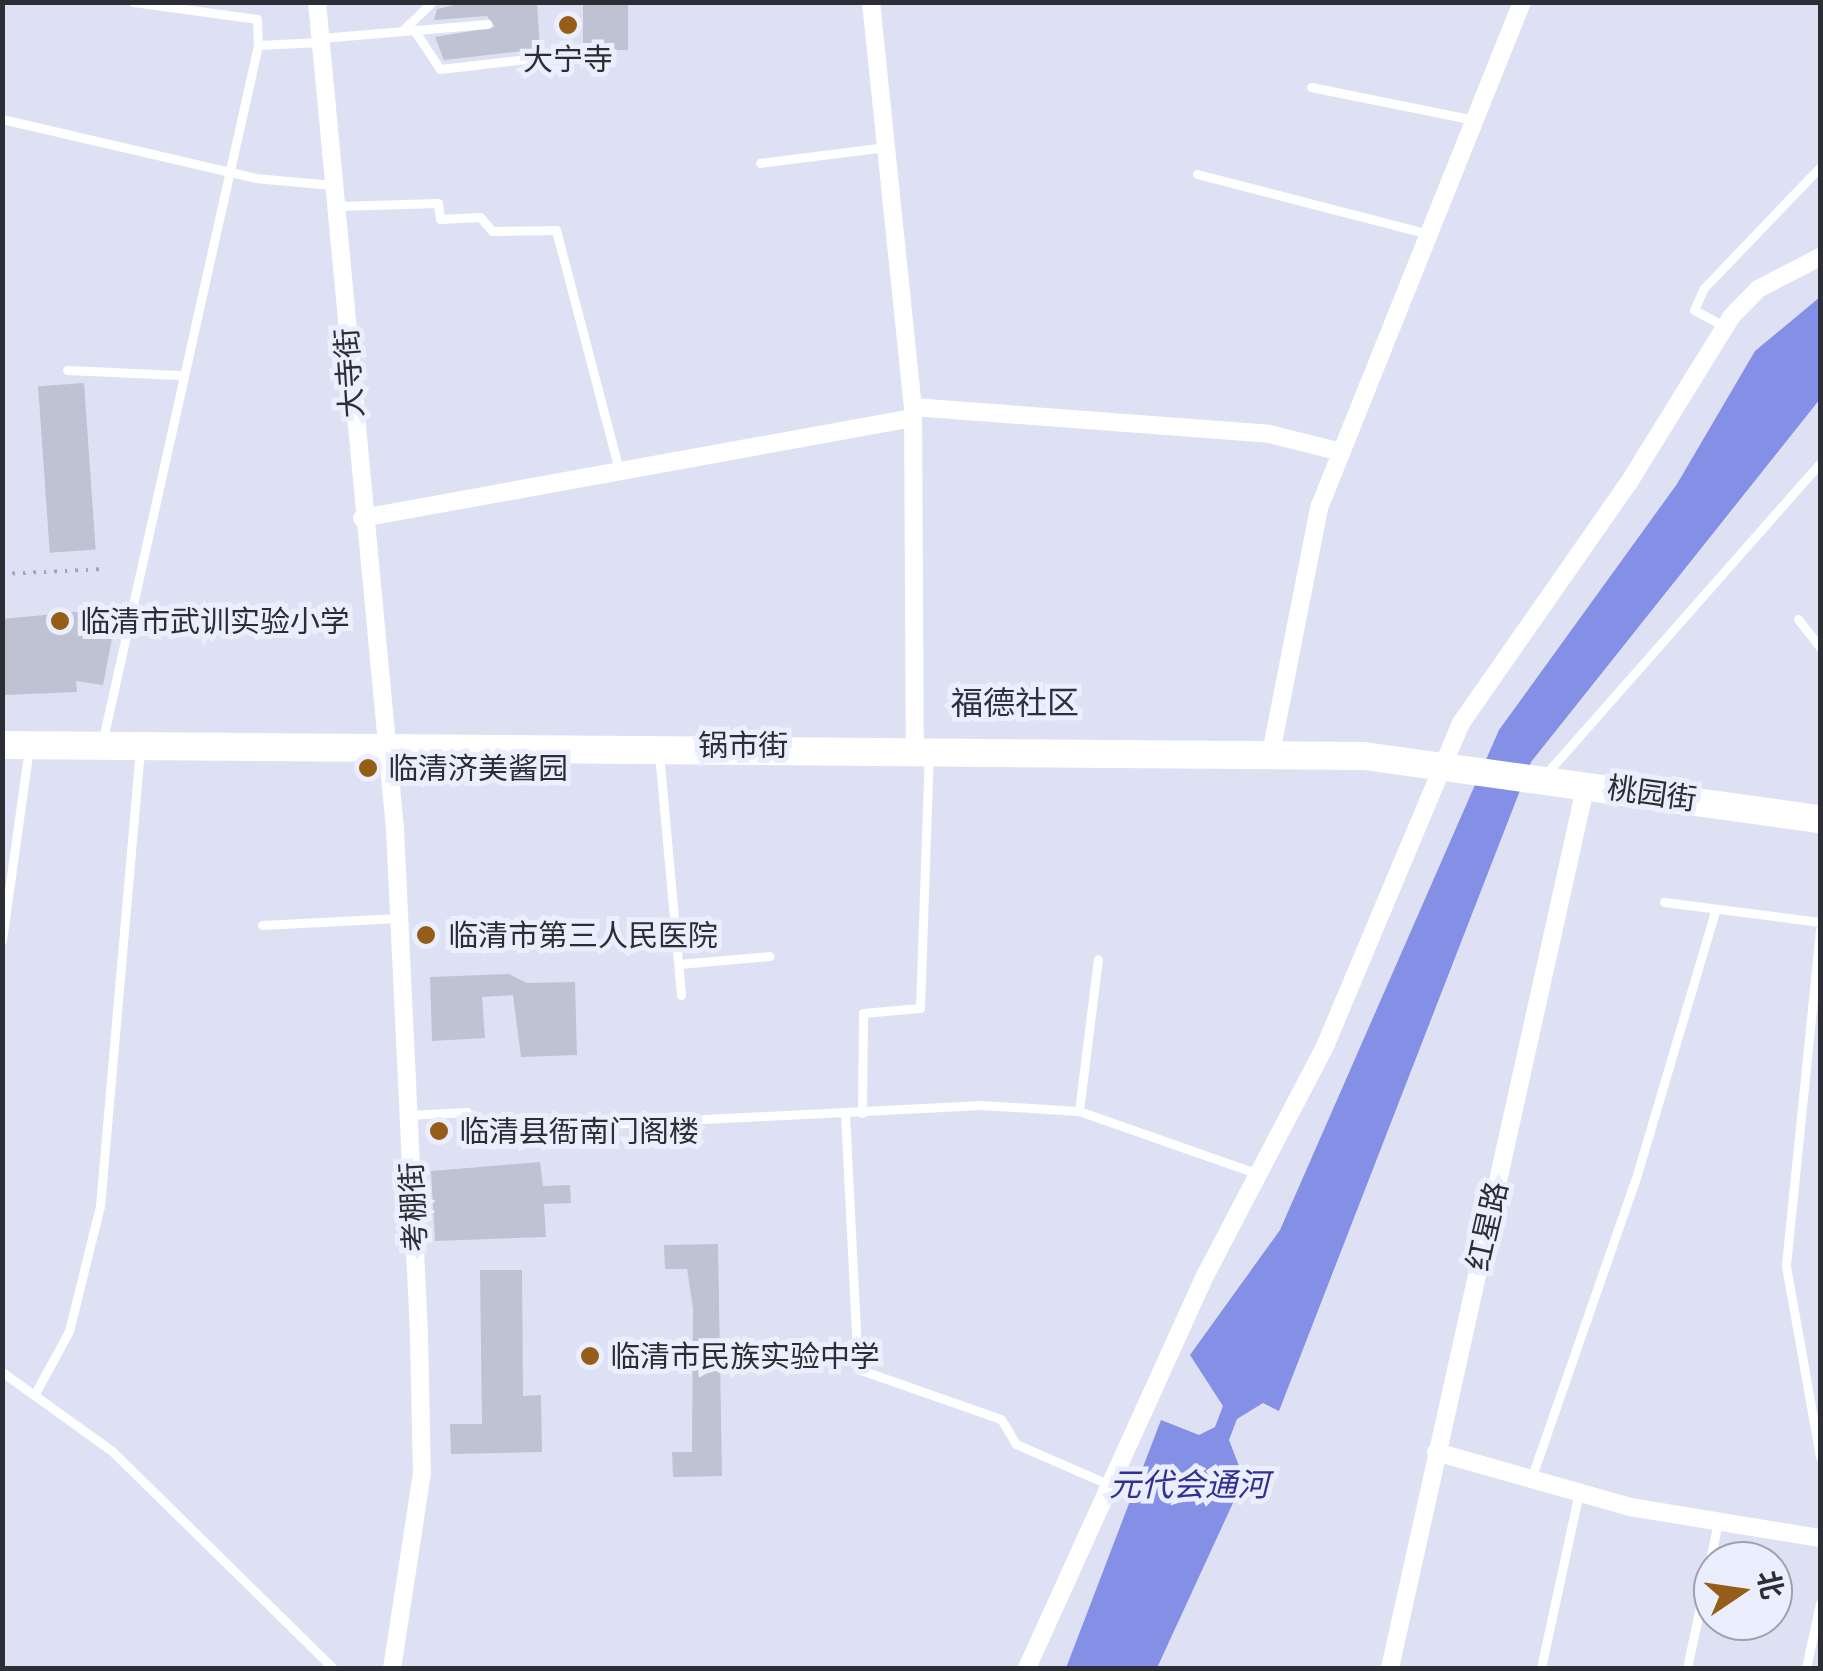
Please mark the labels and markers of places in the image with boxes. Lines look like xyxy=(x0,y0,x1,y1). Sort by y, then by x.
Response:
marker: 大宁寺 xyxy=(557,14,579,36)
place label: 大宁寺 xyxy=(523,41,613,77)
place label: 临清市武训实验小学 xyxy=(80,603,350,639)
marker: 临清市武训实验小学 xyxy=(49,610,71,632)
place label: 临清济美酱园 xyxy=(388,750,568,786)
marker: 临清济美酱园 xyxy=(357,757,379,779)
place label: 临清市第三人民医院 xyxy=(448,917,718,953)
marker: 临清市第三人民医院 xyxy=(413,922,439,948)
place label: 临清县衙南门阁楼 xyxy=(459,1113,699,1149)
marker: 临清县衙南门阁楼 xyxy=(428,1120,450,1142)
place label: 临清市民族实验中学 xyxy=(610,1338,880,1374)
marker: 临清市民族实验中学 xyxy=(579,1345,601,1367)

